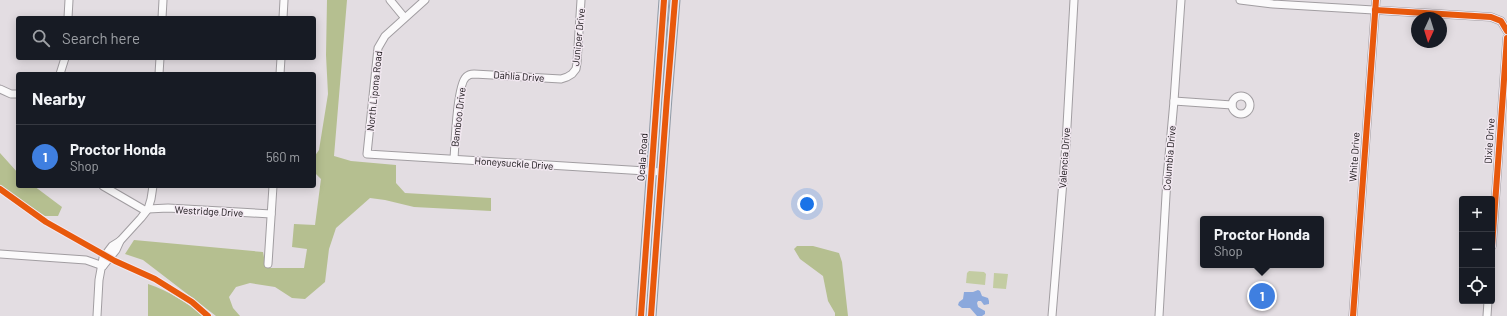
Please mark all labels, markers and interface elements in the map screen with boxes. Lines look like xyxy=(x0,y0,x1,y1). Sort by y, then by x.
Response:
street label: Juniper Drive xyxy=(569,8,587,66)
north arrow xyxy=(1411,12,1447,48)
search box xyxy=(16,16,316,60)
icon: search xyxy=(30,27,52,49)
text: Search here xyxy=(62,29,140,47)
street label: North Lipona Road xyxy=(364,50,384,132)
street label: Dahlia Drive xyxy=(493,68,545,84)
street label: Bamboo Drive xyxy=(448,86,468,148)
text: Nearby xyxy=(32,88,86,108)
street label: Dixie Drive xyxy=(1481,118,1497,164)
street label: Columbia Drive xyxy=(1160,125,1178,191)
street label: Valencia Drive xyxy=(1056,127,1072,189)
street label: White Drive xyxy=(1346,132,1362,182)
street label: Ocala Road xyxy=(634,133,650,181)
text: Proctor Honda xyxy=(70,140,166,158)
text: 1 xyxy=(43,149,47,165)
text: 560 m xyxy=(266,149,300,165)
street label: Honeysuckle Drive xyxy=(474,154,554,172)
text: Shop xyxy=(70,158,99,174)
your location xyxy=(797,194,817,214)
map controls xyxy=(1459,196,1495,304)
button: + xyxy=(1459,196,1495,232)
street label: Westridge Drive xyxy=(174,203,244,219)
popup xyxy=(1200,216,1324,268)
text: Proctor Honda xyxy=(1214,225,1310,243)
button: − xyxy=(1459,232,1495,268)
text: Shop xyxy=(1214,243,1243,259)
button: locate xyxy=(1459,268,1495,304)
pin: 1 xyxy=(1249,281,1275,311)

